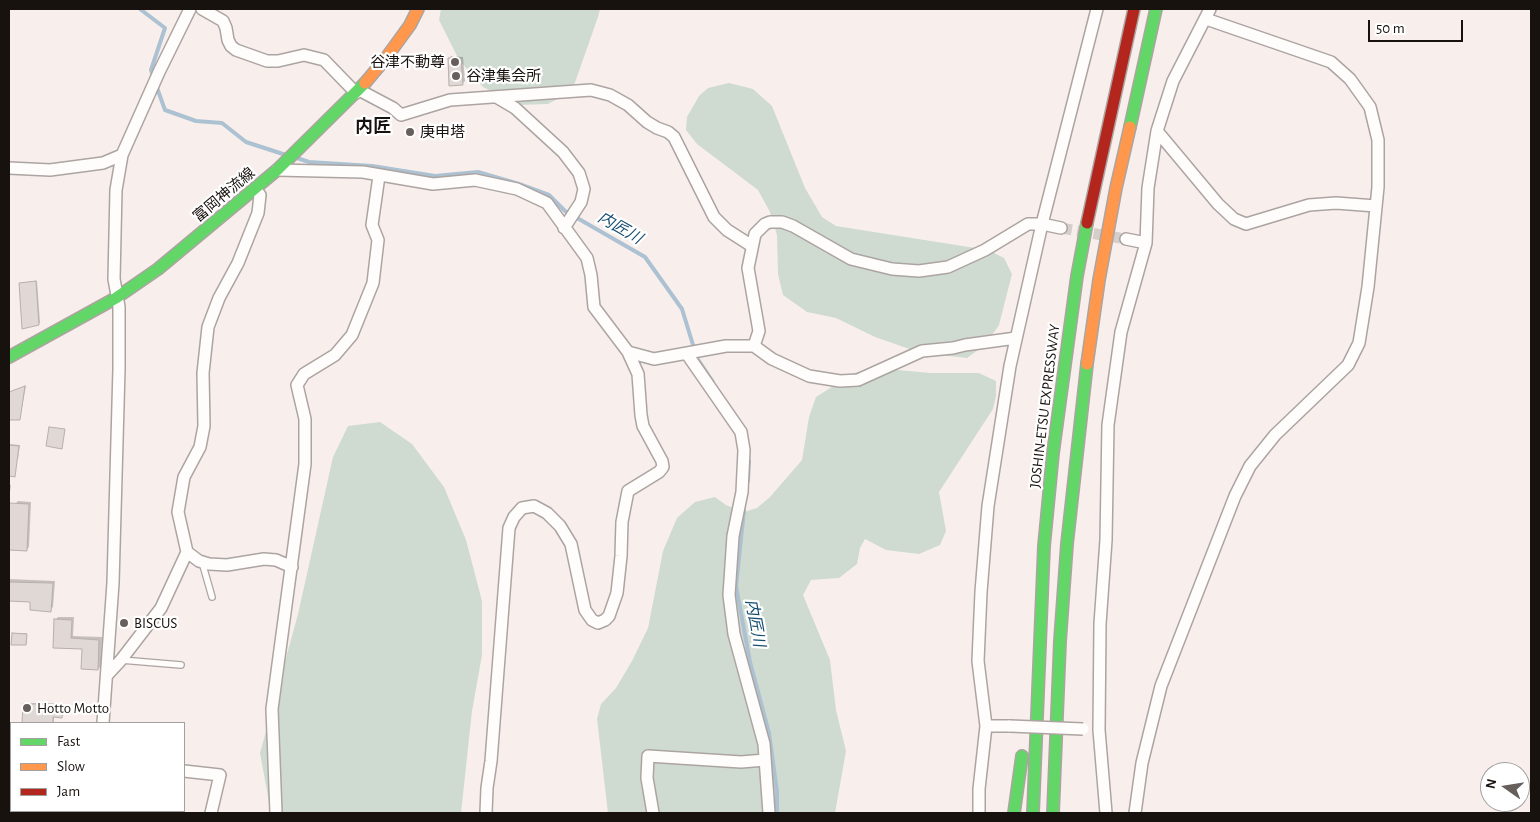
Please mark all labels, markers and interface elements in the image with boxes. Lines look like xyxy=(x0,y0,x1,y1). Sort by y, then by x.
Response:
scale bar xyxy=(1370,10,1465,42)
text: 50 m xyxy=(1376,21,1405,36)
place label: 谷津不動尊 xyxy=(370,53,445,71)
marker: 谷津不動尊 xyxy=(449,56,461,68)
place label: 谷津集会所 xyxy=(466,67,541,85)
marker: 谷津集会所 xyxy=(450,70,462,82)
district label: 内匠 xyxy=(355,116,391,138)
place label: 庚申塔 xyxy=(420,123,465,141)
marker: 庚申塔 xyxy=(404,126,416,138)
street label: 富岡神流線 xyxy=(189,164,259,226)
water label: 内匠川 xyxy=(594,208,646,248)
street label: JOSHIN-ETSU EXPRESSWAY xyxy=(1026,323,1064,489)
water label: 内匠川 xyxy=(741,598,769,648)
place label: BISCUS xyxy=(134,614,177,632)
marker: BISCUS xyxy=(118,617,130,629)
place label: Hotto Motto xyxy=(37,699,109,717)
marker: Hotto Motto xyxy=(21,702,33,714)
legend xyxy=(10,722,185,812)
text: Fast xyxy=(57,734,80,749)
text: Slow xyxy=(57,759,85,774)
north arrow xyxy=(1480,762,1530,812)
text: N xyxy=(1483,778,1499,790)
text: Jam xyxy=(57,784,80,799)

